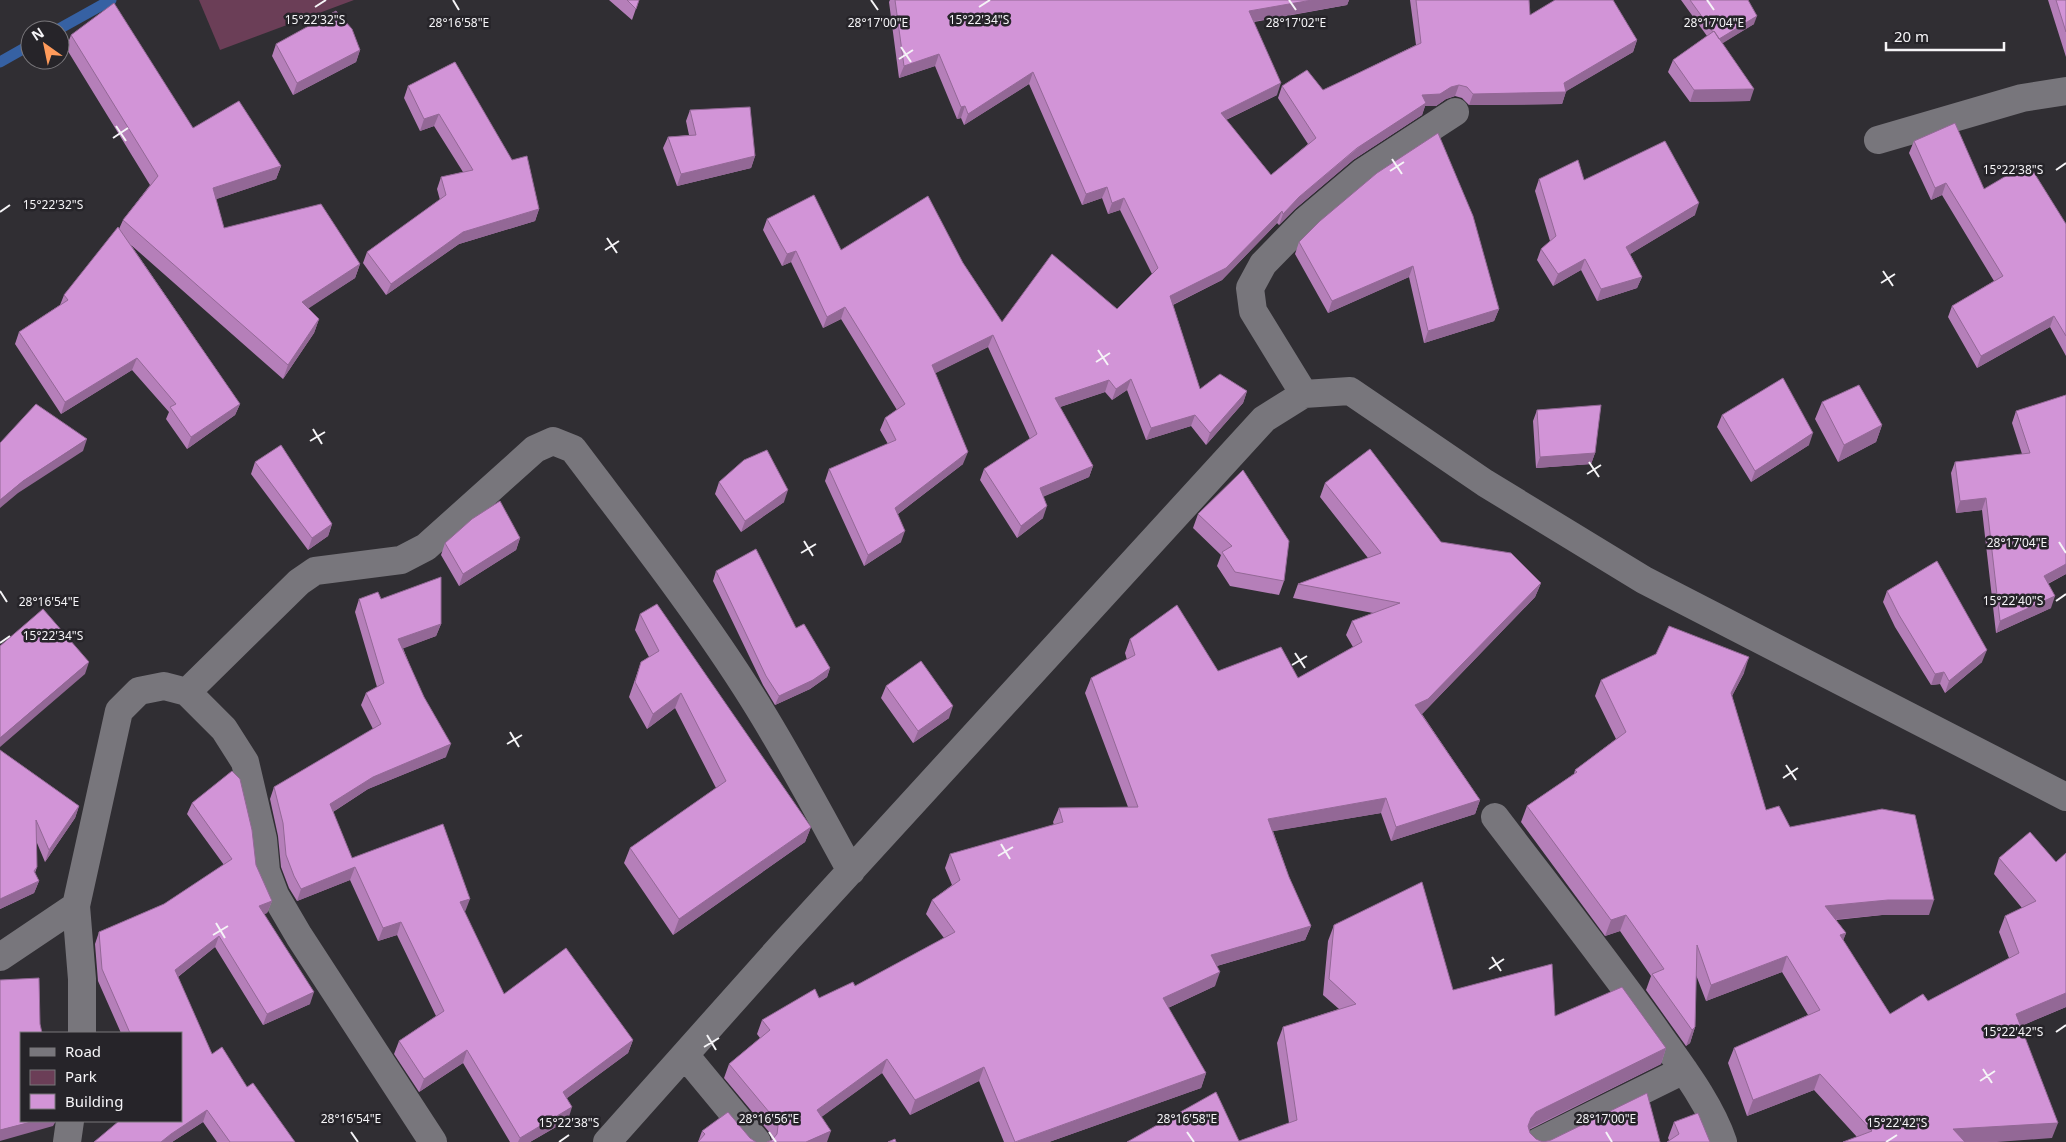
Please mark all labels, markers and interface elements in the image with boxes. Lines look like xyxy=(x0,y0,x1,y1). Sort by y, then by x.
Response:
text: 15°22'32"S xyxy=(285,11,346,28)
text: 15°22'34"S xyxy=(949,11,1010,28)
text: 28°16'58"E xyxy=(429,14,489,31)
text: 28°17'00"E xyxy=(848,14,908,31)
text: 28°17'02"E xyxy=(1266,14,1326,31)
text: 28°17'04"E xyxy=(1684,14,1744,31)
north arrow xyxy=(20,20,70,70)
scale bar xyxy=(1886,20,2004,52)
text: N xyxy=(28,23,48,45)
text: 20 m xyxy=(1894,26,1929,46)
text: 15°22'38"S xyxy=(1983,161,2044,178)
text: 15°22'32"S xyxy=(23,196,84,213)
text: 28°17'04"E xyxy=(1987,534,2047,551)
text: 15°22'40"S xyxy=(1983,592,2044,609)
text: 28°16'54"E xyxy=(19,593,79,610)
text: 15°22'34"S xyxy=(23,627,84,644)
text: 15°22'42"S xyxy=(1983,1023,2044,1040)
legend xyxy=(20,1032,182,1122)
text: Road xyxy=(65,1041,101,1061)
text: Park xyxy=(65,1066,97,1086)
text: Building xyxy=(65,1091,123,1111)
text: 28°16'54"E xyxy=(321,1110,381,1127)
text: 28°16'56"E xyxy=(739,1110,799,1127)
text: 28°16'58"E xyxy=(1157,1110,1217,1127)
text: 28°17'00"E xyxy=(1576,1110,1636,1127)
text: 15°22'38"S xyxy=(539,1114,600,1131)
text: 15°22'42"S xyxy=(1867,1114,1928,1131)

